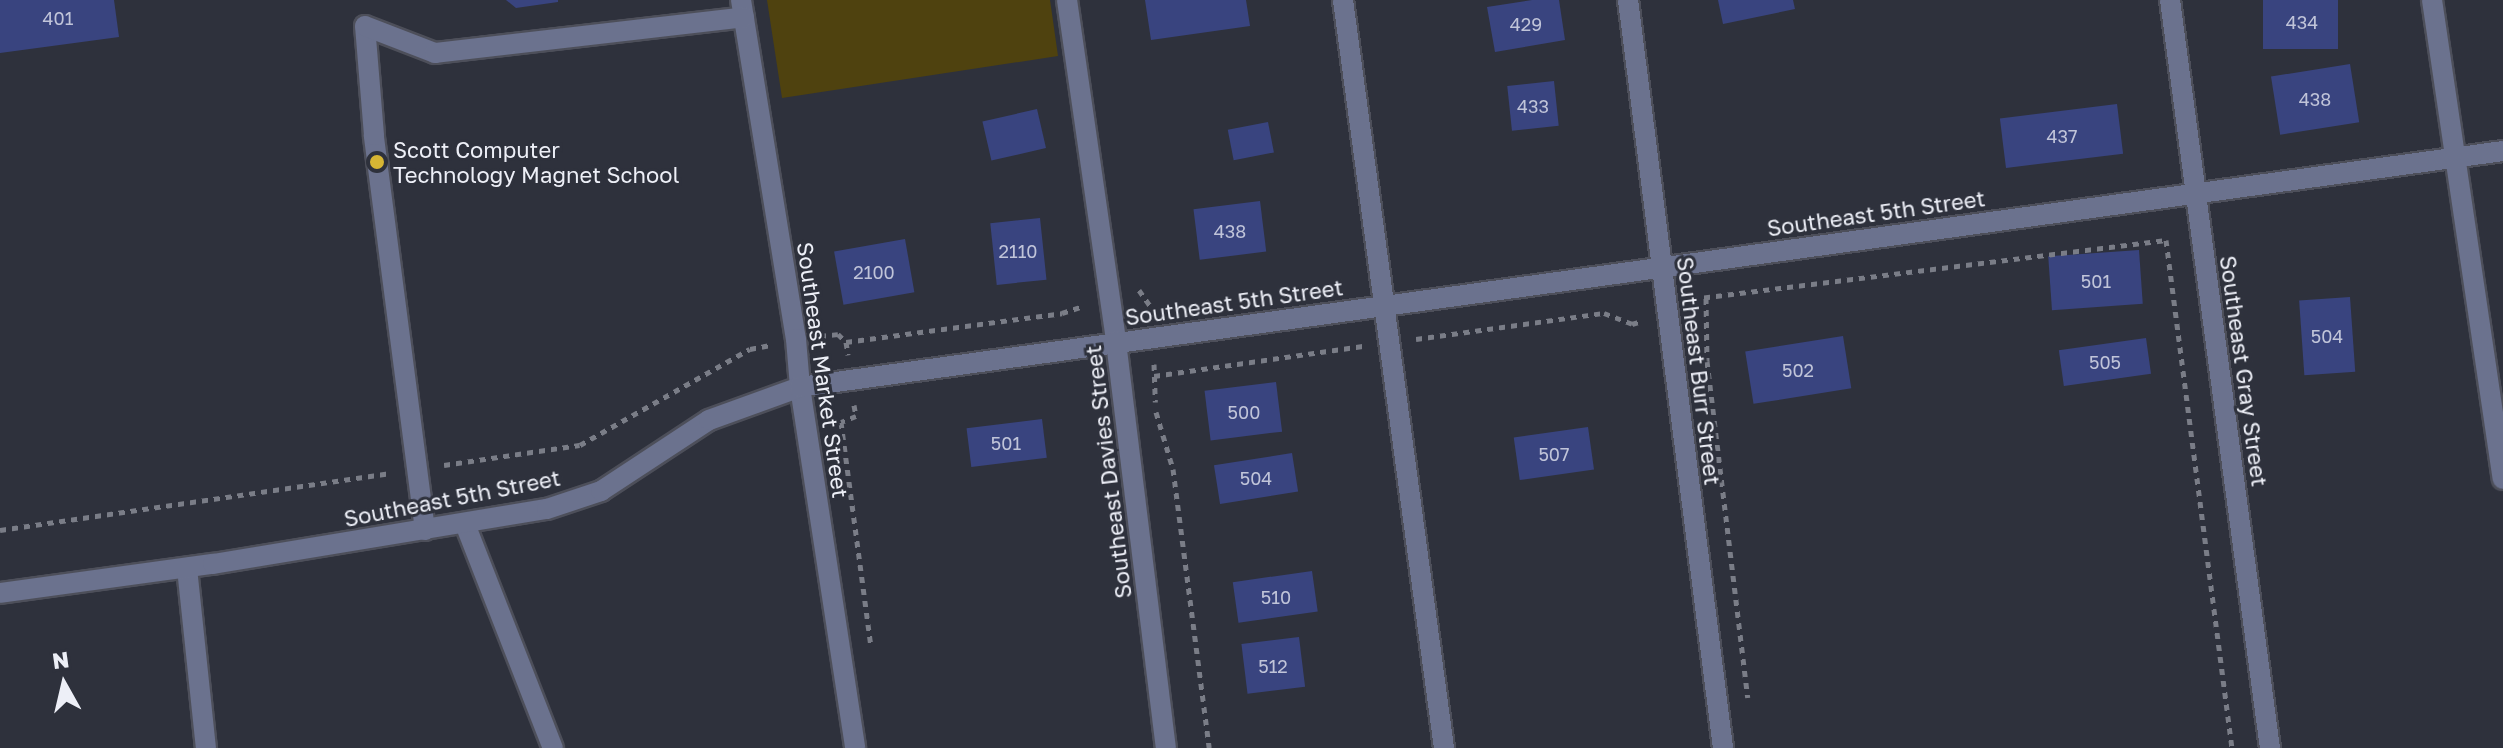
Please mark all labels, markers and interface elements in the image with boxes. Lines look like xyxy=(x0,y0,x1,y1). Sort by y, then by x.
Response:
house number: 401 xyxy=(43,7,73,29)
house number: 434 xyxy=(2286,11,2318,33)
house number: 429 xyxy=(1510,13,1542,35)
house number: 438 xyxy=(2299,88,2331,110)
house number: 433 xyxy=(1517,95,1549,117)
house number: 437 xyxy=(2046,125,2078,147)
place label: Scott Computer Technology Magnet School xyxy=(393,136,680,188)
marker: Scott Computer Technology Magnet School xyxy=(368,153,386,171)
street label: Southeast 5th Street xyxy=(1765,185,1987,241)
house number: 438 xyxy=(1214,220,1246,242)
street label: Southeast Market Street xyxy=(792,240,854,500)
house number: 2110 xyxy=(998,240,1038,262)
street label: Southeast Gray Street xyxy=(2215,254,2273,488)
street label: Southeast Burr Street xyxy=(1672,255,1726,487)
house number: 2100 xyxy=(853,261,895,283)
house number: 501 xyxy=(2081,270,2111,292)
street label: Southeast 5th Street xyxy=(1123,274,1345,330)
house number: 504 xyxy=(2311,325,2343,347)
street label: Southeast Davies Street xyxy=(1079,344,1137,600)
house number: 505 xyxy=(2089,351,2121,373)
house number: 502 xyxy=(1782,359,1814,381)
house number: 500 xyxy=(1228,401,1260,423)
house number: 501 xyxy=(991,432,1021,454)
house number: 507 xyxy=(1538,443,1570,465)
street label: Southeast 5th Street xyxy=(342,464,562,532)
house number: 504 xyxy=(1240,467,1272,489)
house number: 510 xyxy=(1261,586,1291,608)
north arrow xyxy=(24,644,104,724)
text: N xyxy=(50,645,71,674)
house number: 512 xyxy=(1258,655,1288,677)

